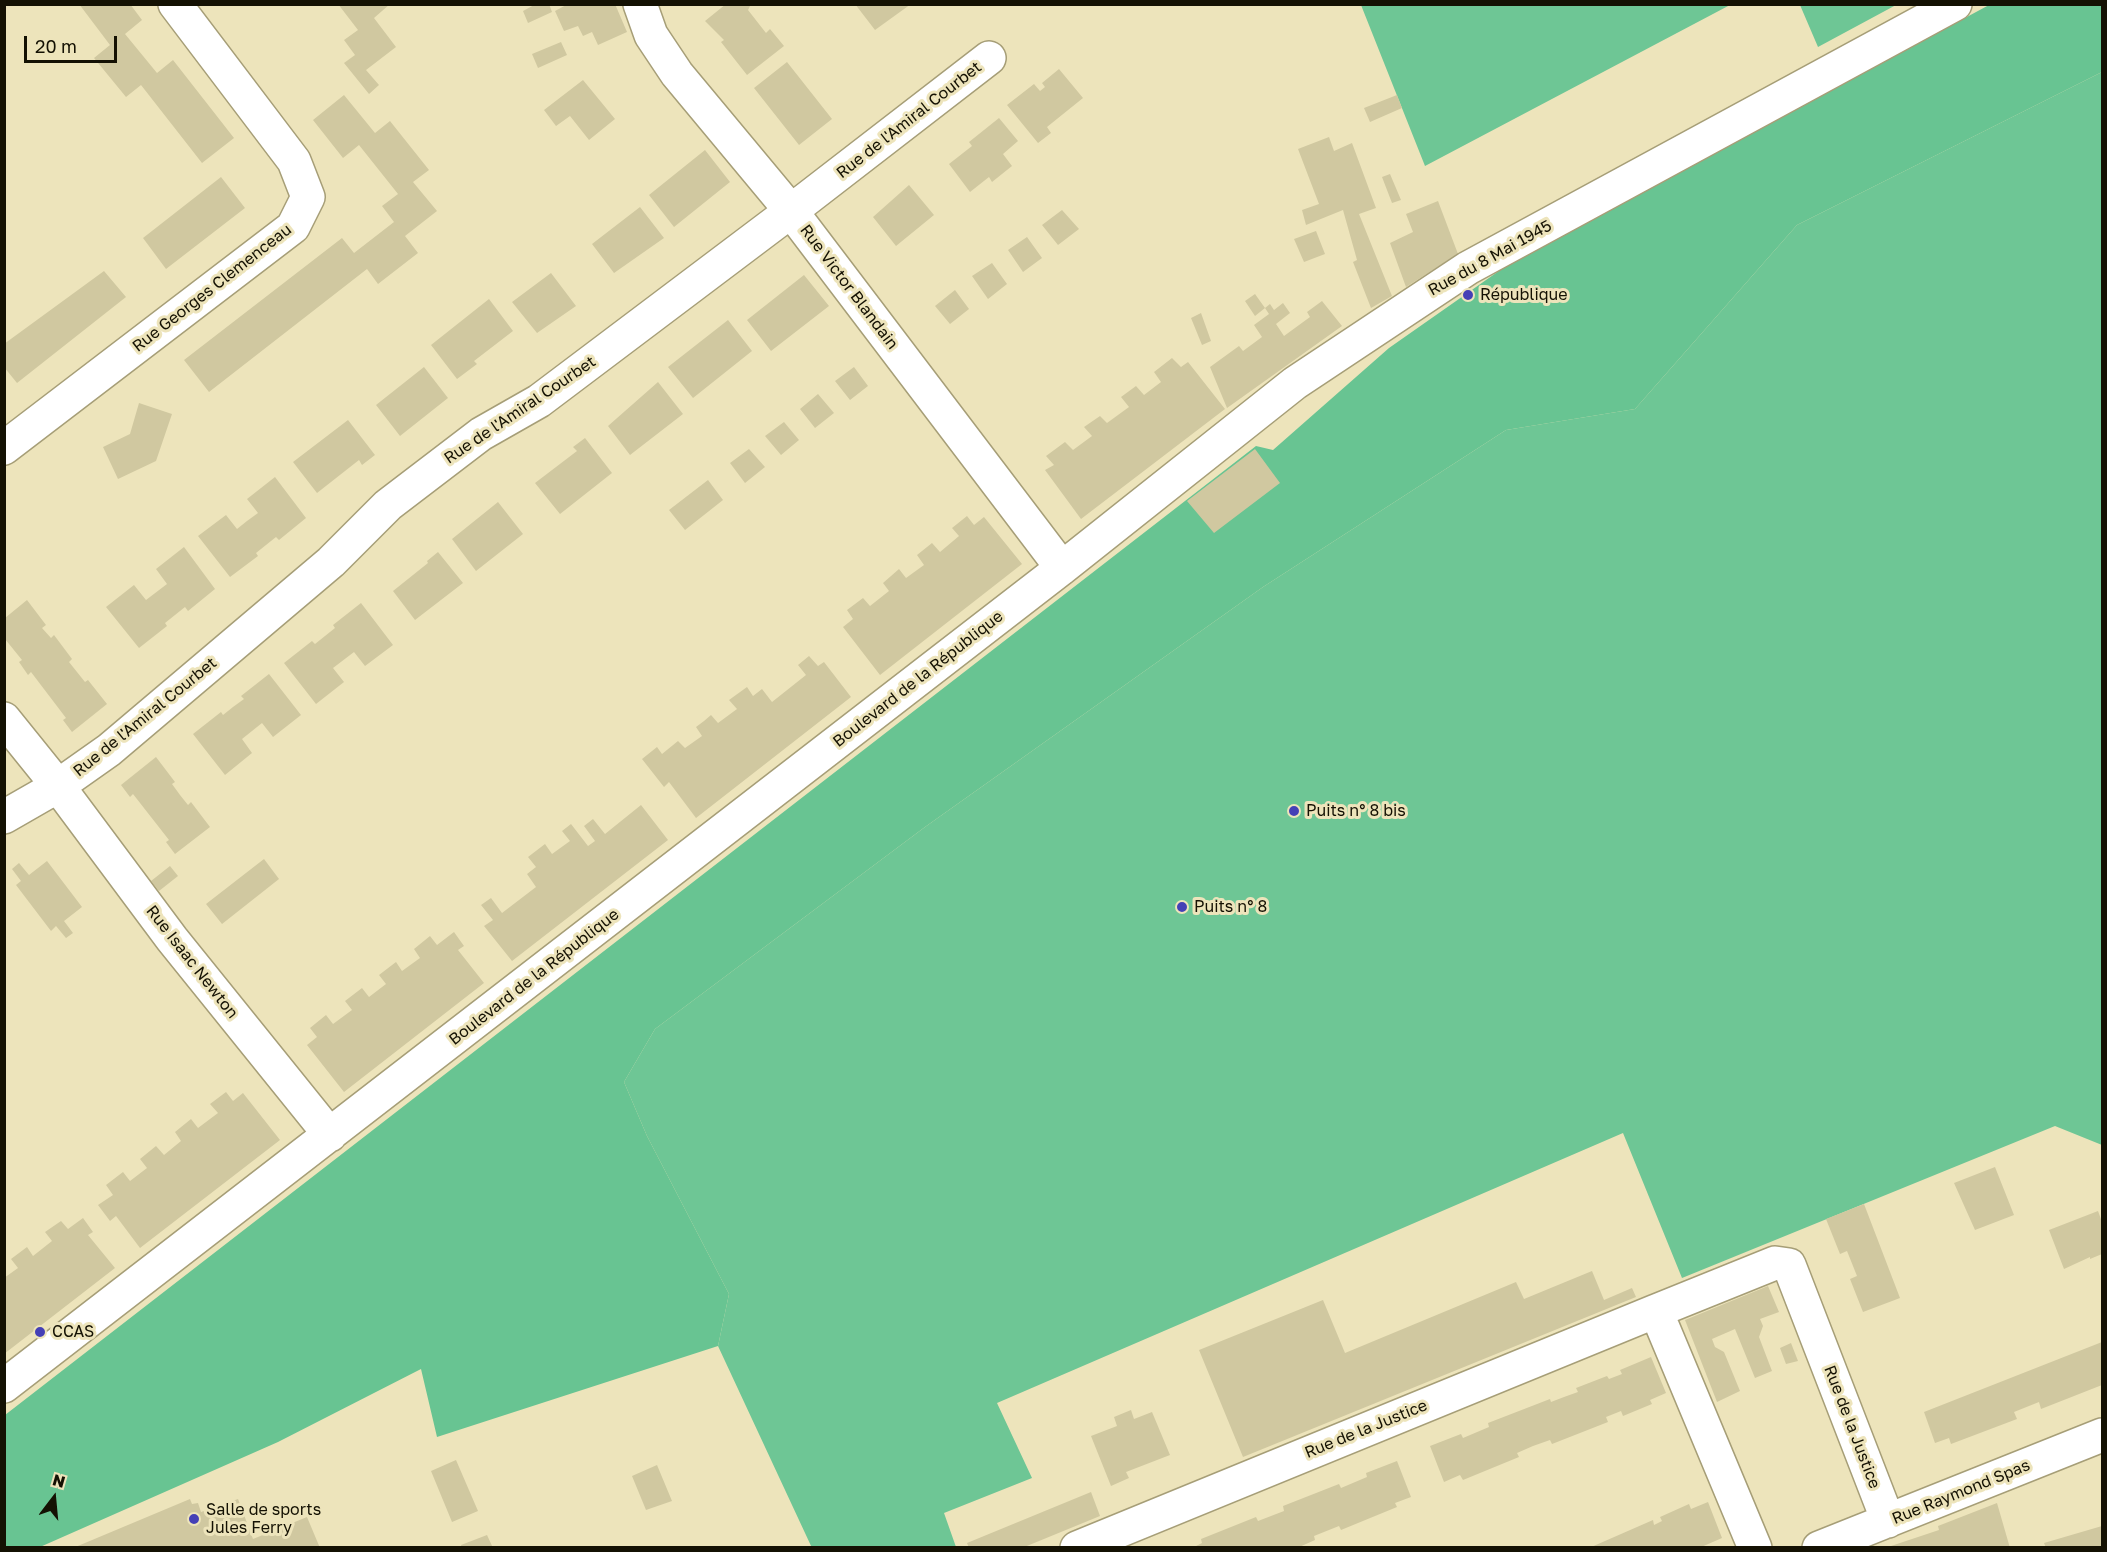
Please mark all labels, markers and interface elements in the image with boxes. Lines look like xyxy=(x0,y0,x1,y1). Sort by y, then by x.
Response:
scale bar xyxy=(27,24,120,62)
text: 20 m xyxy=(35,35,77,57)
street label: Rue de l'Amiral Courbet xyxy=(833,57,985,183)
street label: Rue du 8 Mai 1945 xyxy=(1425,216,1555,300)
street label: Rue Georges Clemenceau xyxy=(129,220,295,356)
street label: Rue Victor Blandain xyxy=(796,221,902,353)
place label: République xyxy=(1480,285,1568,305)
marker: République xyxy=(1461,288,1475,302)
street label: Rue de l'Amiral Courbet xyxy=(441,352,599,468)
street label: Boulevard de la République xyxy=(829,607,1007,751)
street label: Rue de l'Amiral Courbet xyxy=(70,653,220,781)
place label: Puits n° 8 bis xyxy=(1306,801,1406,821)
marker: Puits n° 8 bis xyxy=(1287,804,1301,818)
place label: Puits n° 8 xyxy=(1194,897,1267,917)
marker: Puits n° 8 xyxy=(1175,900,1189,914)
street label: Rue Isaac Newton xyxy=(142,902,242,1022)
street label: Boulevard de la République xyxy=(445,905,623,1049)
place label: CCAS xyxy=(52,1322,94,1342)
marker: CCAS xyxy=(33,1325,47,1339)
street label: Rue de la Justice xyxy=(1820,1363,1884,1491)
street label: Rue de la Justice xyxy=(1302,1396,1430,1462)
street label: Rue Raymond Spas xyxy=(1889,1456,2033,1528)
north arrow xyxy=(24,1468,84,1528)
text: N xyxy=(50,1469,68,1492)
place label: Salle de sports Jules Ferry xyxy=(206,1500,321,1538)
marker: Salle de sports Jules Ferry xyxy=(187,1512,201,1526)

